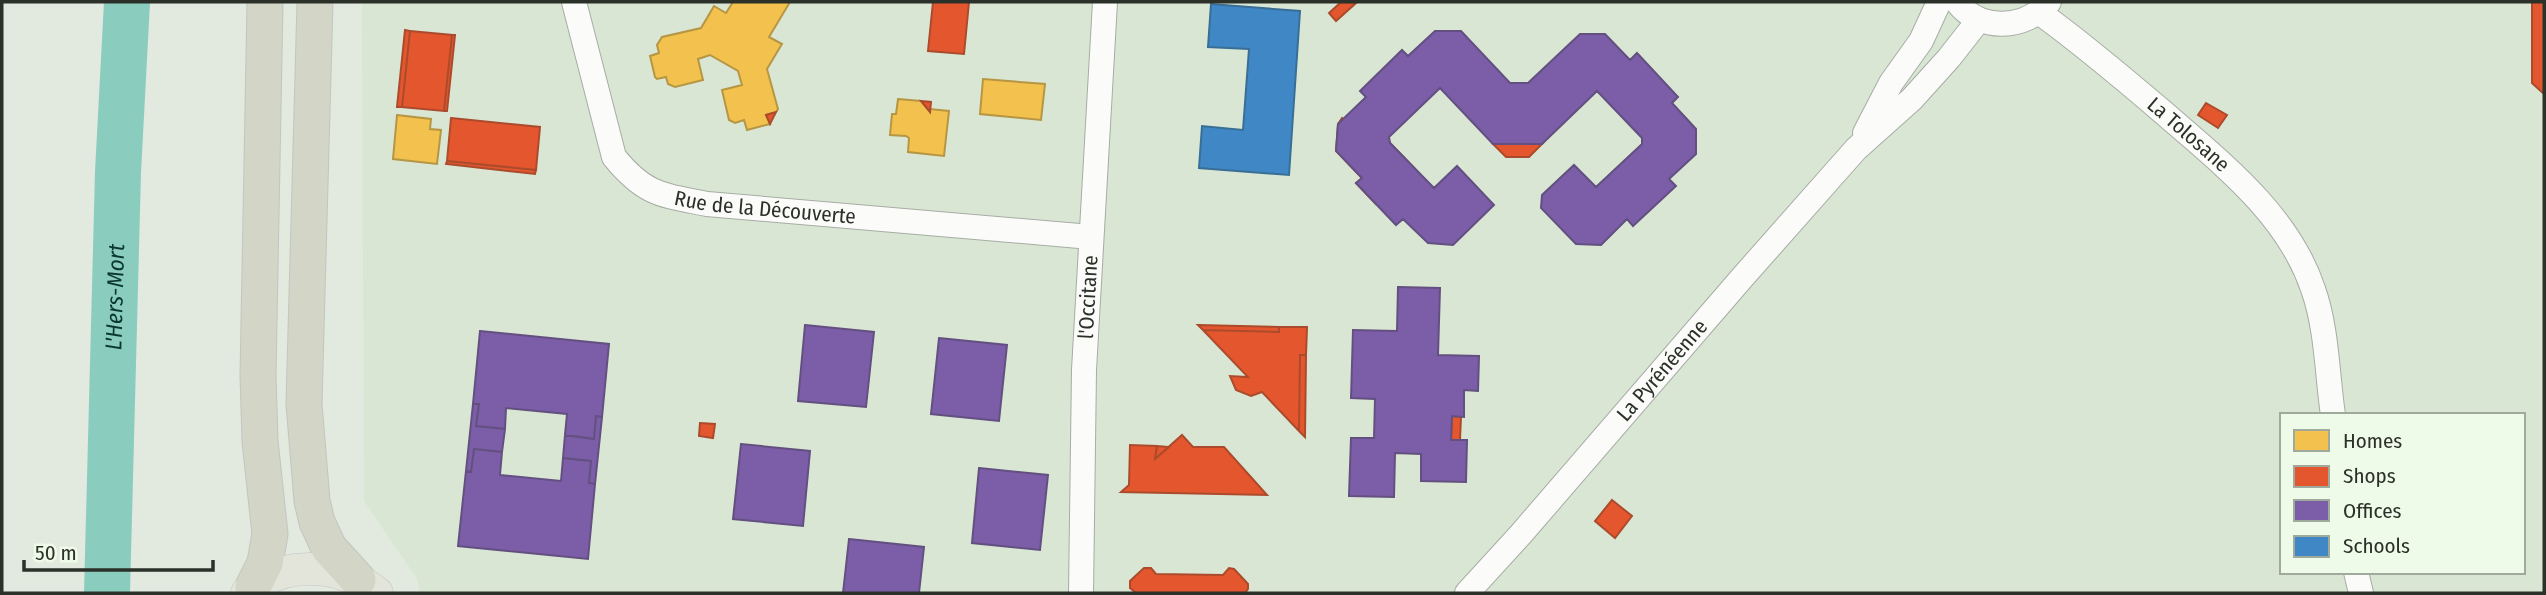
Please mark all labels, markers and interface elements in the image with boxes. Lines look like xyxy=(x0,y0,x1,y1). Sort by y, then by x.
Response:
street label: La Tolosane xyxy=(2142,91,2235,177)
street label: Rue de la Découverte xyxy=(672,185,857,230)
water label: L'Hers-Mort xyxy=(99,243,130,351)
street label: l'Occitane xyxy=(1073,254,1104,340)
street label: La Pyrénéenne xyxy=(1611,314,1713,427)
legend xyxy=(2280,413,2525,574)
text: Homes xyxy=(2343,428,2402,454)
text: Shops xyxy=(2343,463,2396,489)
text: Offices xyxy=(2343,498,2402,524)
scale bar xyxy=(24,528,214,572)
text: Schools xyxy=(2343,533,2410,559)
text: 50 m xyxy=(35,540,77,566)

